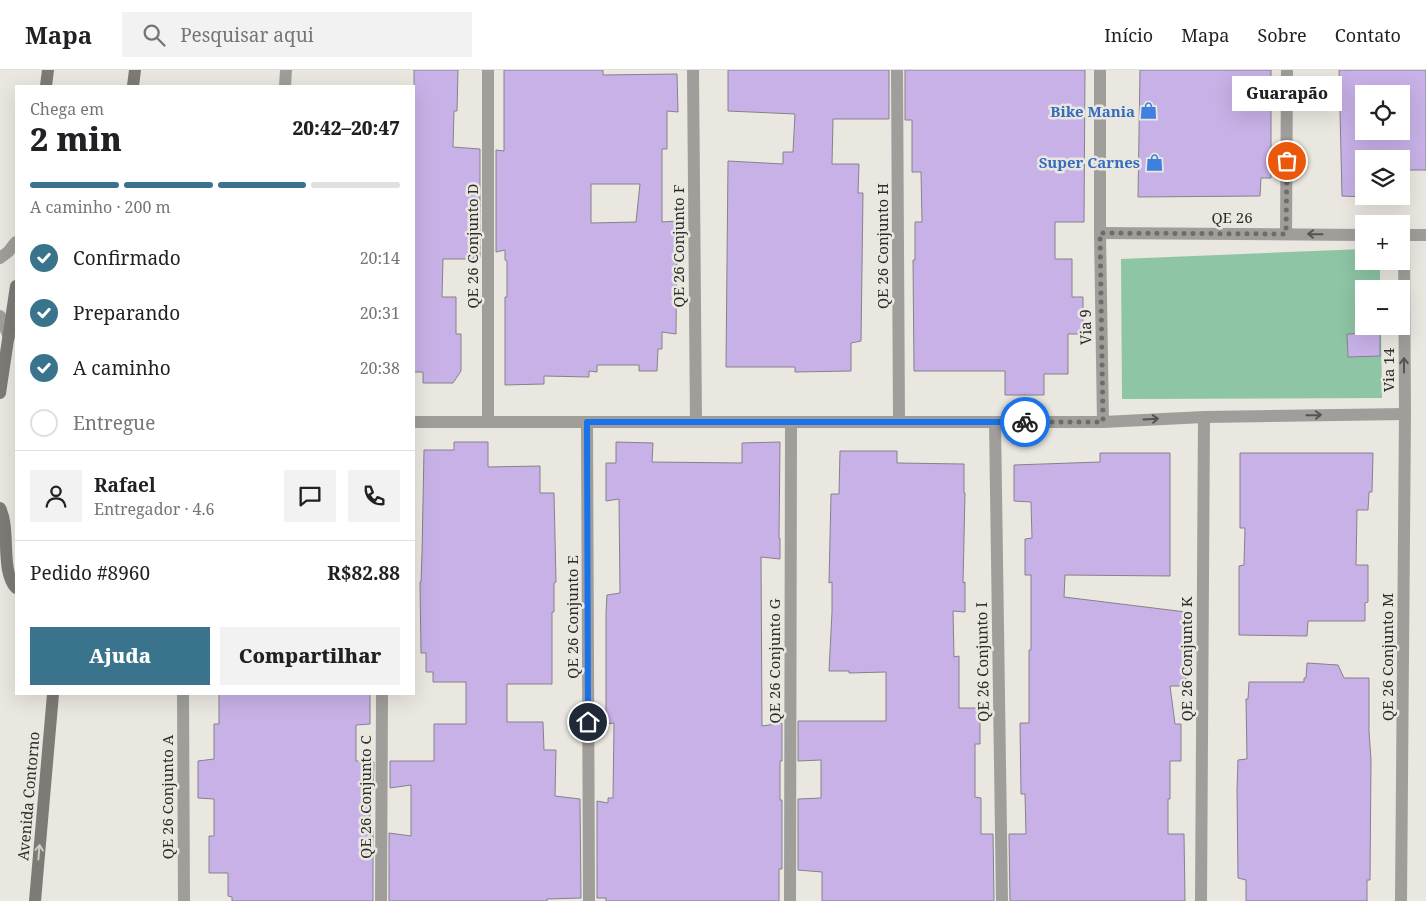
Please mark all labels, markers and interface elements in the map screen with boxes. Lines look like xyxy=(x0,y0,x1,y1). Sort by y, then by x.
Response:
search box xyxy=(122,12,472,57)
text: Mapa xyxy=(25,18,92,51)
icon: search xyxy=(140,21,168,49)
text: Pesquisar aqui xyxy=(180,22,314,48)
text: Início xyxy=(1104,23,1153,47)
text: Mapa xyxy=(1181,23,1229,47)
text: Sobre xyxy=(1257,23,1307,47)
text: Contato xyxy=(1335,23,1401,47)
callout: Guarapão xyxy=(1232,76,1342,111)
text: Guarapão xyxy=(1246,82,1328,104)
map controls xyxy=(1355,85,1410,335)
button: locate xyxy=(1355,85,1410,140)
text: Chega em xyxy=(30,98,104,120)
place label: Bike Mania xyxy=(1050,101,1135,121)
shop icon: Bike Mania xyxy=(1139,101,1159,121)
text: 20:42–20:47 xyxy=(292,115,400,141)
text: 2 min xyxy=(30,117,122,160)
pin xyxy=(1266,140,1308,182)
icon: bag xyxy=(1273,147,1301,175)
button: layers xyxy=(1355,150,1410,205)
place label: Super Carnes xyxy=(1039,152,1140,172)
shop icon: Super Carnes xyxy=(1144,152,1164,172)
street label: QE 26 Conjunto D xyxy=(462,183,482,309)
street label: QE 26 Conjunto H xyxy=(872,183,892,309)
street label: QE 26 Conjunto F xyxy=(668,184,688,307)
text: A caminho · 200 m xyxy=(30,196,171,218)
street label: QE 26 xyxy=(1211,207,1253,227)
button: + xyxy=(1355,215,1410,270)
one-way arrow xyxy=(1307,229,1324,239)
icon: check xyxy=(30,244,58,272)
text: Confirmado xyxy=(73,245,181,271)
text: 20:14 xyxy=(360,247,400,269)
button: − xyxy=(1355,280,1410,335)
icon: check xyxy=(30,299,58,327)
text: Preparando xyxy=(73,300,180,326)
text: 20:31 xyxy=(360,302,400,324)
street label: Via 9 xyxy=(1075,309,1095,345)
street label: Via 14 xyxy=(1378,347,1398,392)
icon: check xyxy=(30,354,58,382)
text: A caminho xyxy=(73,355,171,381)
text: 20:38 xyxy=(360,357,400,379)
one-way arrow xyxy=(1399,357,1409,374)
courier xyxy=(1000,397,1050,447)
icon: bike xyxy=(1011,408,1039,436)
text: Entregue xyxy=(73,410,155,436)
one-way arrow xyxy=(1305,410,1321,420)
one-way arrow xyxy=(1143,415,1159,424)
button: person xyxy=(30,470,82,522)
button: chat xyxy=(284,470,336,522)
button: phone xyxy=(348,470,400,522)
text: Rafael xyxy=(94,472,156,498)
text: Entregador · 4.6 xyxy=(94,498,214,520)
street label: QE 26 Conjunto E xyxy=(562,555,582,679)
text: Pedido #8960 xyxy=(30,560,150,586)
text: R$82.88 xyxy=(327,560,400,586)
street label: QE 26 Conjunto M xyxy=(1377,593,1397,721)
street label: QE 26 Conjunto K xyxy=(1176,596,1196,721)
street label: QE 26 Conjunto G xyxy=(764,598,784,723)
street label: QE 26 Conjunto I xyxy=(971,602,993,722)
button: Ajuda xyxy=(30,627,210,685)
button: Compartilhar xyxy=(220,627,400,685)
pin xyxy=(567,701,609,743)
icon: home xyxy=(574,708,602,736)
street label: Avenida Contorno xyxy=(12,731,44,861)
street label: QE 26 Conjunto A xyxy=(157,734,177,859)
street label: QE 26 Conjunto C xyxy=(355,735,375,859)
one-way arrow xyxy=(35,845,44,861)

